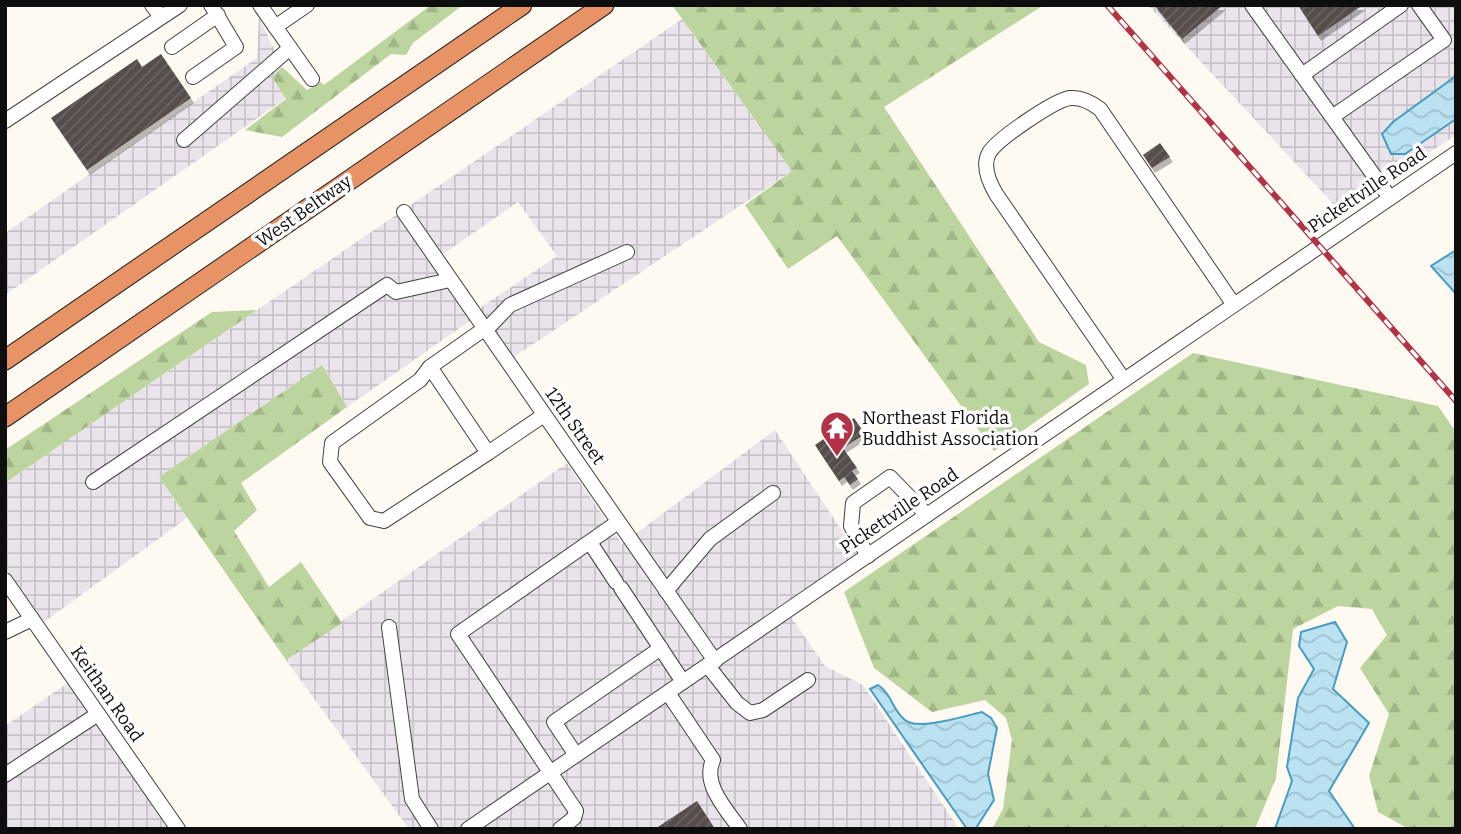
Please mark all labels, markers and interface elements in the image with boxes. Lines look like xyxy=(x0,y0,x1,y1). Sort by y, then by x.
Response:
street label: Pickettville Road xyxy=(1304,142,1431,238)
street label: West Beltway xyxy=(252,170,356,252)
street label: 12th Street xyxy=(540,383,610,469)
place label: Northeast Florida Buddhist Association xyxy=(862,407,1039,450)
temple icon: Northeast Florida Buddhist Association xyxy=(818,409,856,458)
street label: Pickettville Road xyxy=(836,463,963,559)
street label: Keithan Road xyxy=(66,642,148,746)

